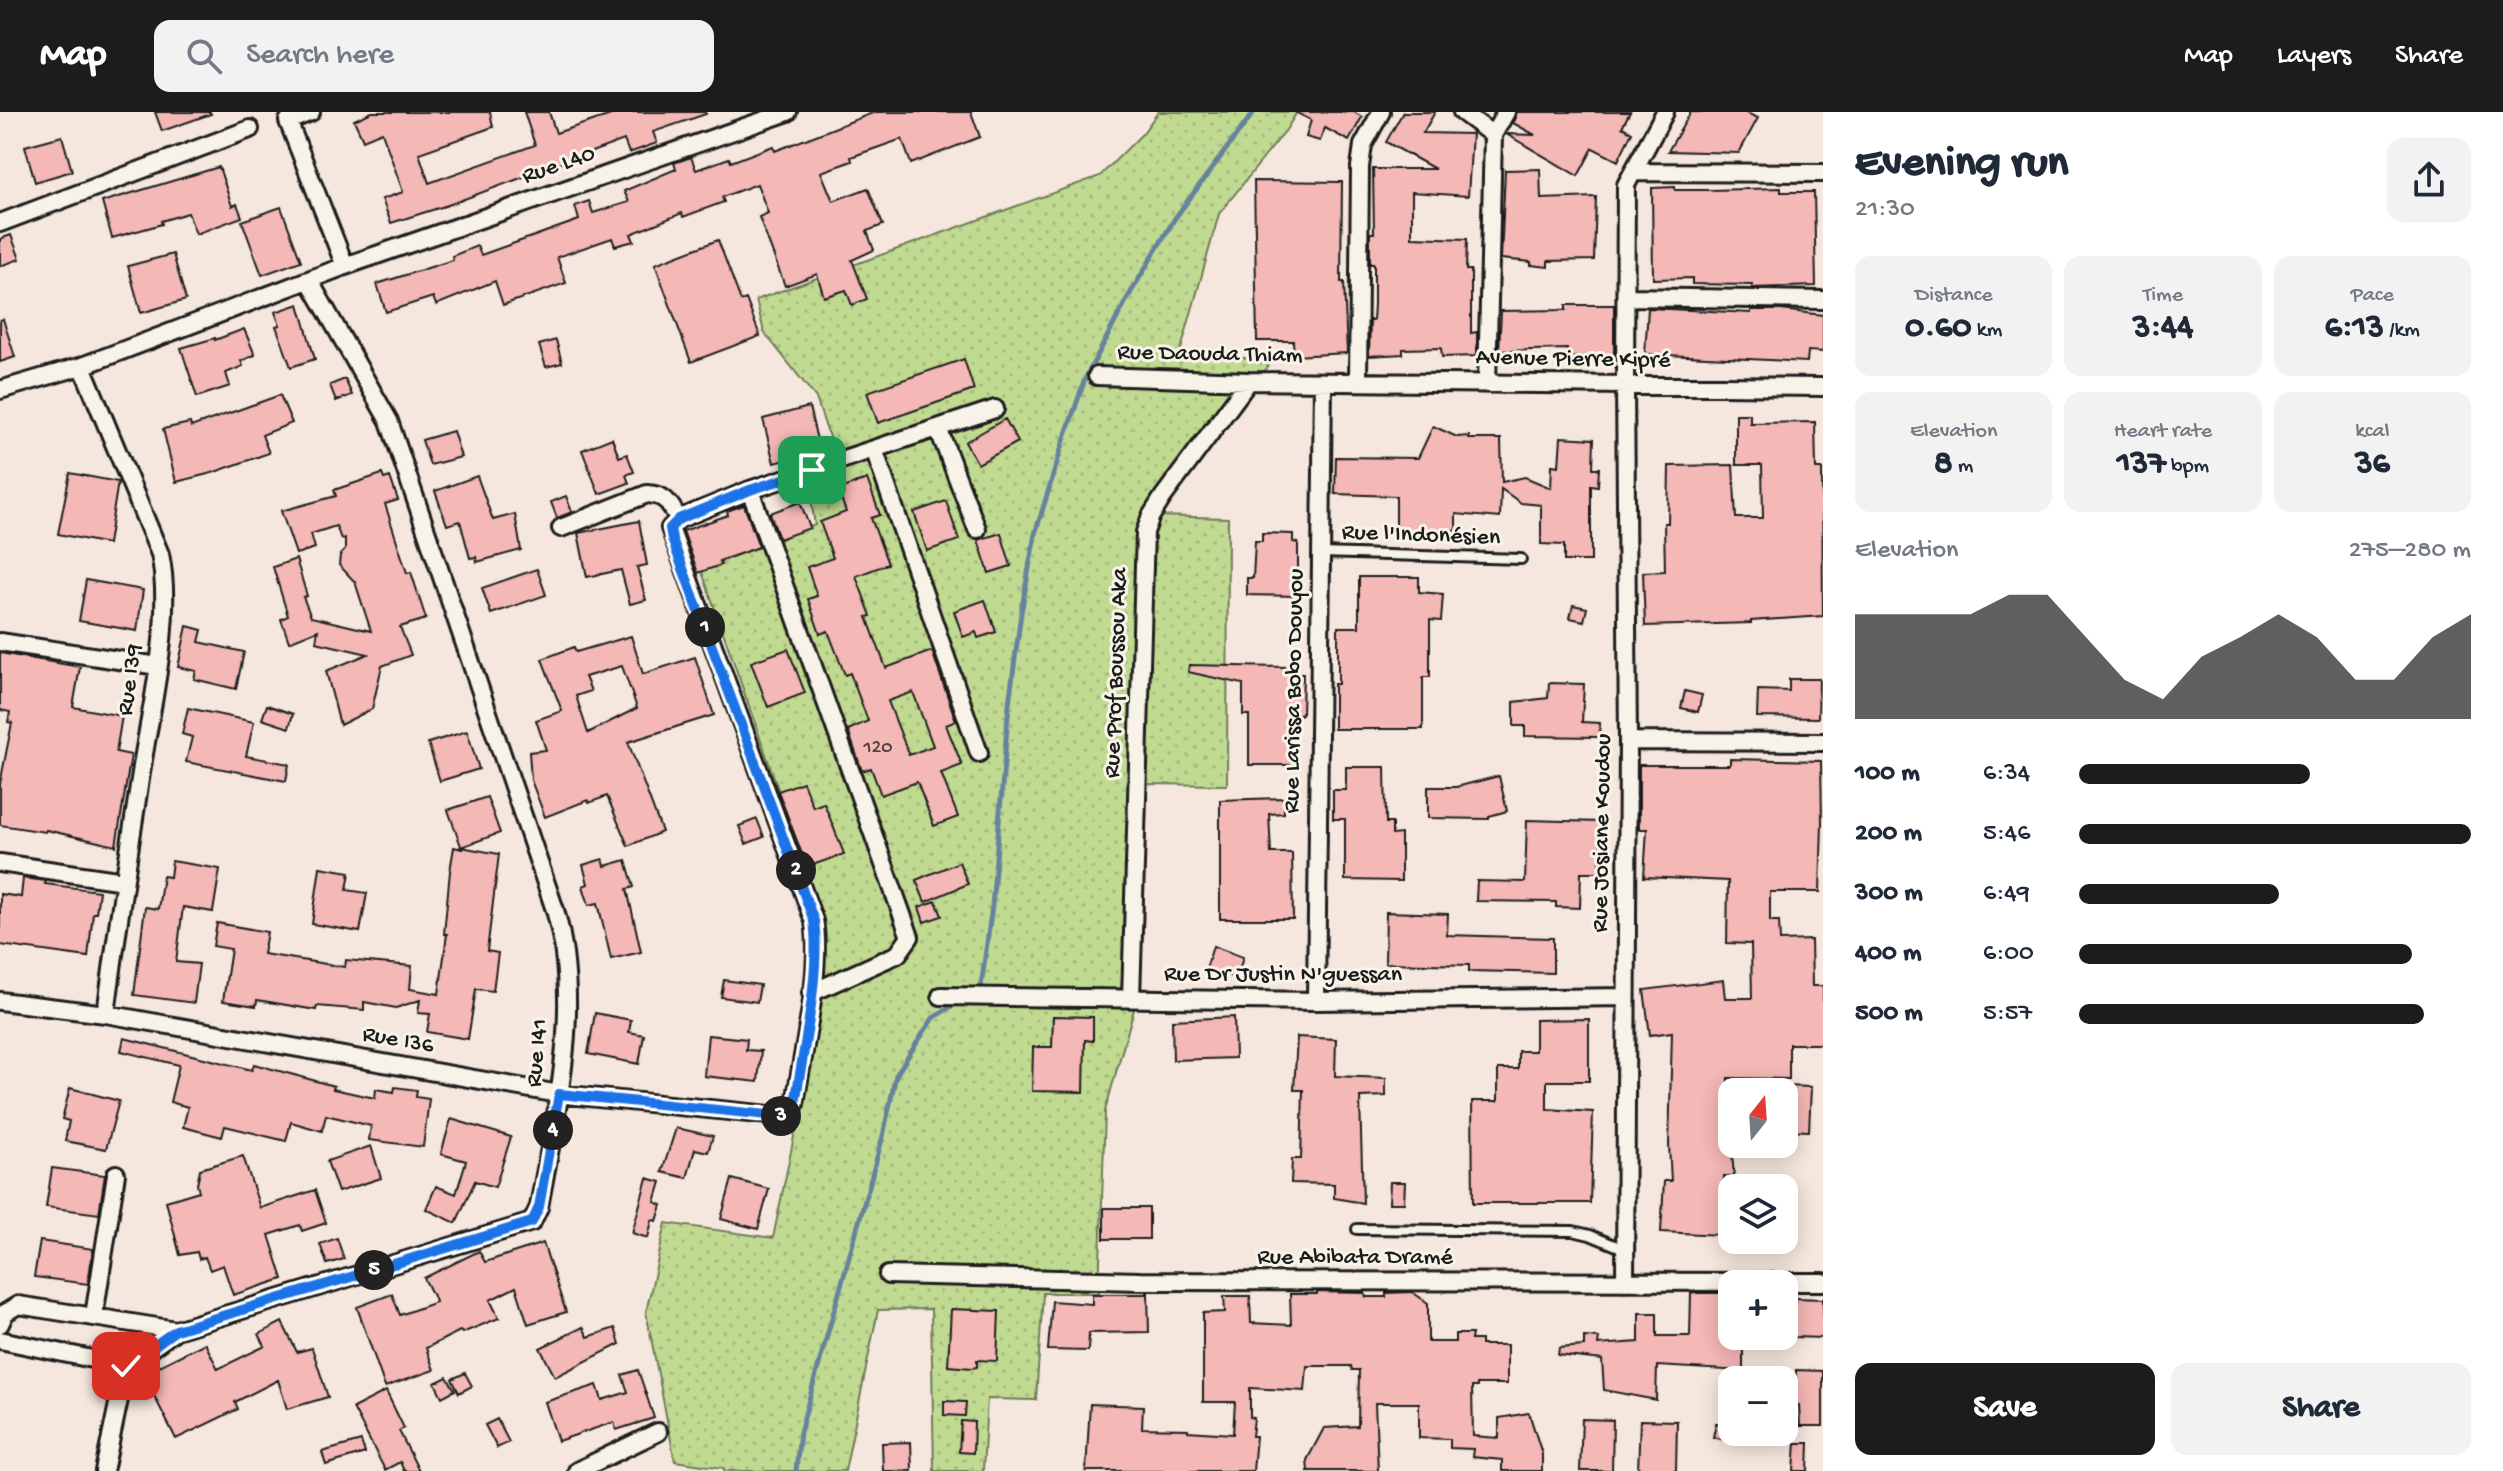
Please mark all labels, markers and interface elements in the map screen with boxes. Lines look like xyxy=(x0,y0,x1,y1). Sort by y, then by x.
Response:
search box xyxy=(154,20,714,92)
text: Map xyxy=(40,34,106,78)
icon: search xyxy=(182,34,226,78)
text: Search here xyxy=(246,39,394,74)
text: Map xyxy=(2184,40,2233,73)
text: Layers xyxy=(2277,40,2351,73)
text: Share xyxy=(2395,40,2463,73)
button: share xyxy=(2387,138,2471,222)
text: Evening run xyxy=(1855,139,2068,191)
street label: Rue L40 xyxy=(518,140,600,192)
text: 21:30 xyxy=(1855,195,1915,226)
text: Distance xyxy=(1915,283,1993,309)
text: Time xyxy=(2143,283,2183,309)
text: Pace xyxy=(2351,283,2394,309)
text: 0.60 xyxy=(1905,309,1972,349)
text: 3:44 xyxy=(2133,309,2193,349)
text: 6:13 xyxy=(2325,309,2384,349)
text: km xyxy=(1972,318,2002,344)
text: /km xyxy=(2384,318,2420,344)
street label: Rue Daouda Thiam xyxy=(1117,339,1303,371)
street label: Avenue Pierre Kipré xyxy=(1475,344,1671,376)
text: Elevation xyxy=(1910,419,1997,445)
text: Heart rate xyxy=(2114,419,2212,445)
text: kcal xyxy=(2355,419,2389,445)
pin xyxy=(778,436,846,504)
text: 8 xyxy=(1934,445,1953,485)
text: 137 xyxy=(2117,445,2166,485)
text: 36 xyxy=(2355,445,2390,485)
icon: arrive xyxy=(790,448,834,492)
text: m xyxy=(1953,454,1973,480)
text: bpm xyxy=(2166,454,2209,480)
street label: Rue l'Indonésien xyxy=(1341,519,1501,553)
text: Elevation xyxy=(1855,536,1958,567)
text: 275–280 m xyxy=(2349,536,2471,567)
street label: Rue Prof Boussou Aka xyxy=(1099,567,1135,779)
street label: Rue Larissa Bobo Douyou xyxy=(1278,568,1312,814)
pin: 1 xyxy=(685,607,725,647)
text: 1 xyxy=(701,614,709,640)
street label: Rue I39 xyxy=(112,642,150,718)
street label: Rue Josiane Koudou xyxy=(1587,733,1619,933)
house number: 120 xyxy=(862,737,893,760)
text: 100 m xyxy=(1855,759,1920,790)
text: 6:34 xyxy=(1983,759,2030,790)
text: 200 m xyxy=(1855,819,1922,850)
text: 5:46 xyxy=(1983,819,2030,850)
pin: 2 xyxy=(776,850,816,890)
text: 2 xyxy=(791,857,801,883)
text: 300 m xyxy=(1855,879,1923,910)
text: 6:49 xyxy=(1983,879,2030,910)
text: 400 m xyxy=(1855,939,1921,970)
text: 6:00 xyxy=(1983,939,2034,970)
street label: Rue Dr Justin N'guessan xyxy=(1164,961,1403,990)
text: 500 m xyxy=(1855,999,1923,1030)
text: 5:57 xyxy=(1983,999,2032,1030)
street label: Rue I41 xyxy=(521,1018,555,1088)
street label: Rue I36 xyxy=(360,1020,437,1062)
north arrow xyxy=(1718,1078,1798,1158)
map controls xyxy=(1718,1078,1798,1446)
pin: 3 xyxy=(761,1096,801,1136)
text: 3 xyxy=(775,1103,787,1129)
pin: 4 xyxy=(533,1110,573,1150)
text: 4 xyxy=(548,1117,558,1143)
button: layers xyxy=(1718,1174,1798,1254)
street label: Rue Abibata Dramé xyxy=(1257,1244,1453,1273)
pin: 5 xyxy=(354,1250,394,1290)
text: 5 xyxy=(368,1257,380,1283)
button: + xyxy=(1718,1270,1798,1350)
pin xyxy=(92,1332,160,1400)
icon: check xyxy=(104,1344,148,1388)
button: Save xyxy=(1855,1363,2155,1455)
button: Share xyxy=(2171,1363,2471,1455)
button: − xyxy=(1718,1366,1798,1446)

